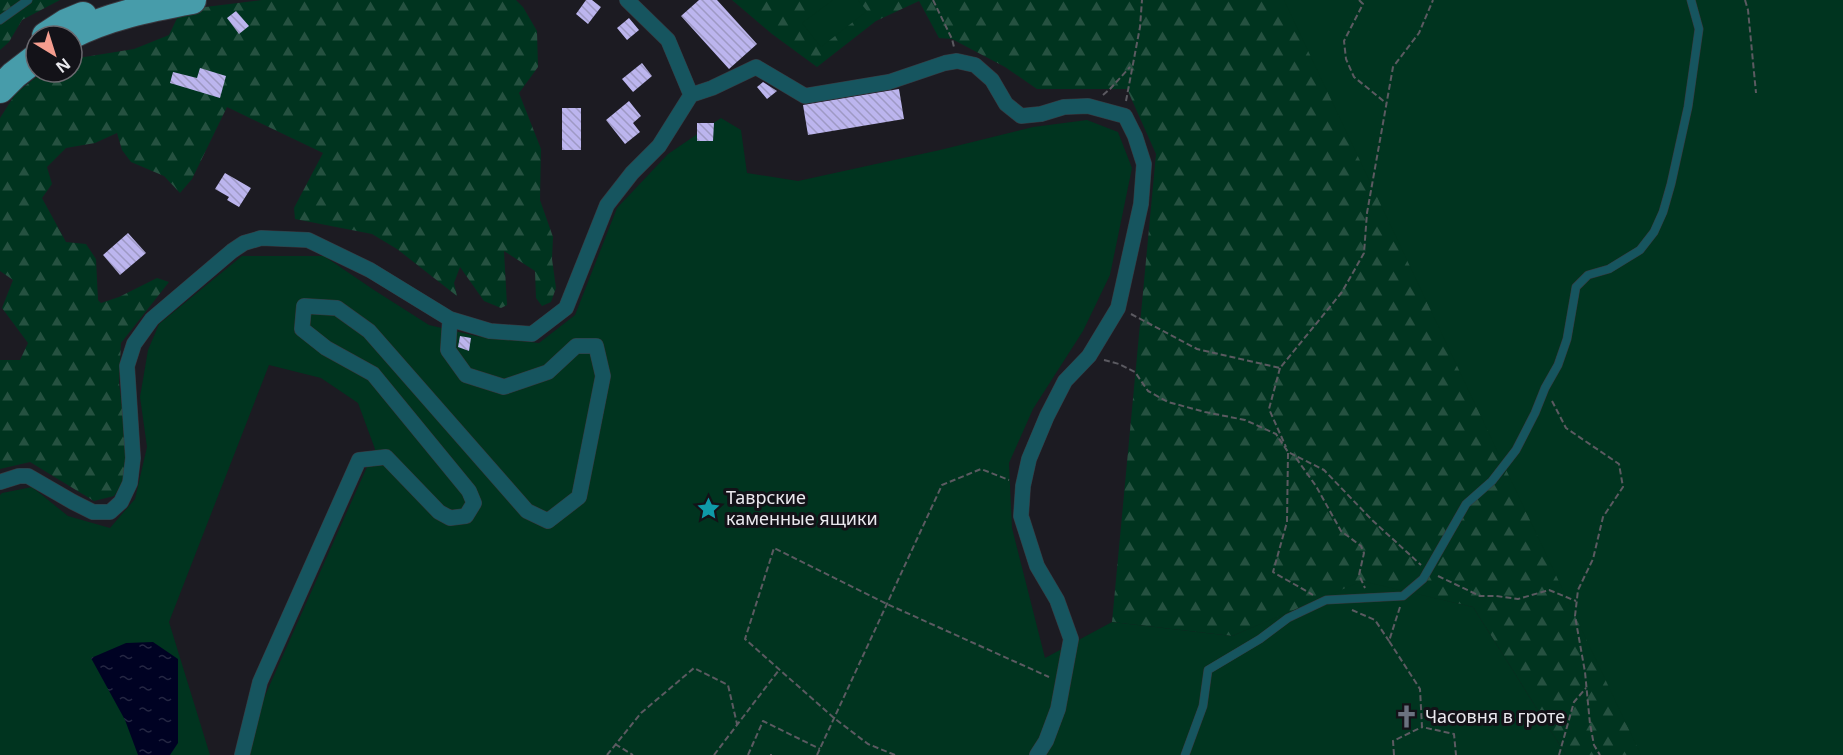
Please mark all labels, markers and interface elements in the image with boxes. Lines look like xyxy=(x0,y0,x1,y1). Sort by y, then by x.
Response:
north arrow xyxy=(24,24,84,84)
text: N xyxy=(51,53,75,78)
place label: Таврские каменные ящики xyxy=(726,485,878,530)
place icon: Таврские каменные ящики xyxy=(695,495,721,521)
church icon: Часовня в гроте xyxy=(1394,704,1420,730)
place label: Часовня в гроте xyxy=(1425,704,1565,728)

